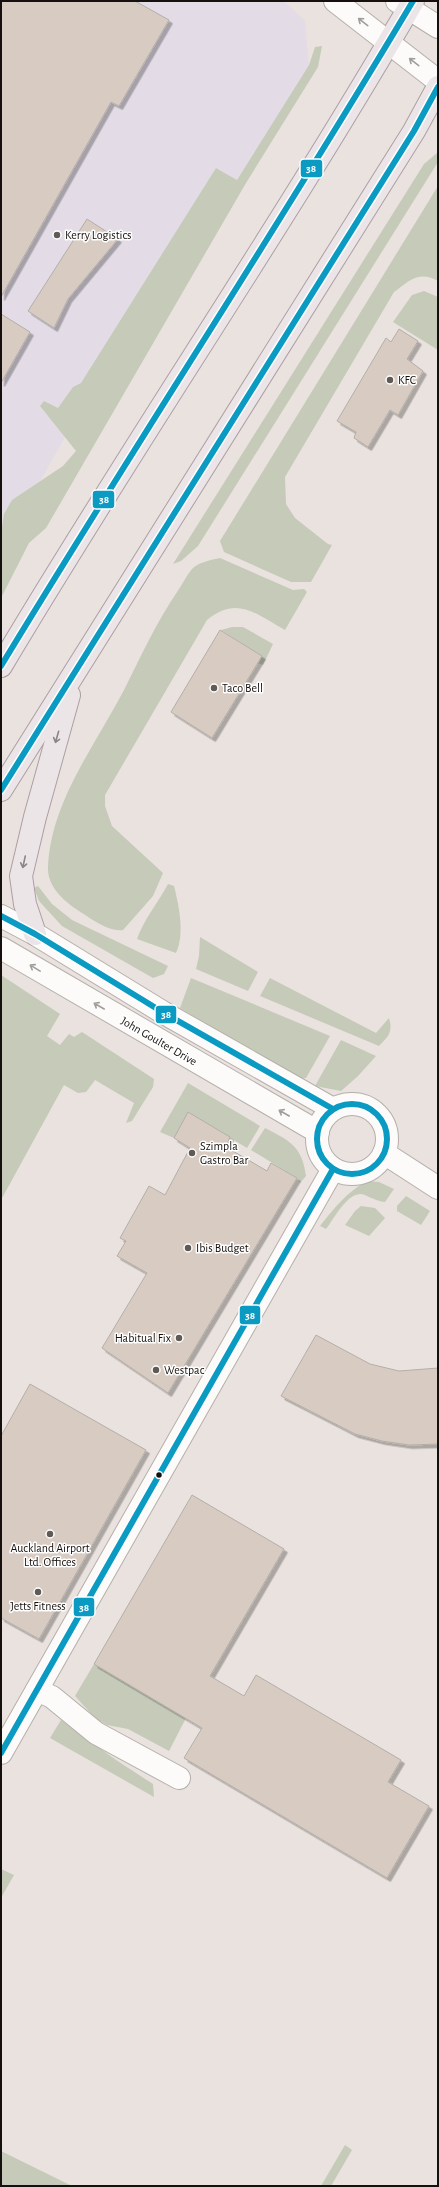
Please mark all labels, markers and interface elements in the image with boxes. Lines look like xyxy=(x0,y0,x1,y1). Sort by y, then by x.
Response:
one-way arrow xyxy=(357,18,368,27)
one-way arrow xyxy=(408,58,419,67)
line badge: 38 xyxy=(300,159,323,178)
text: 38 xyxy=(306,163,316,174)
place label: Kerry Logistics xyxy=(65,229,132,242)
marker: Kerry Logistics xyxy=(52,230,62,240)
place label: KFC xyxy=(398,374,416,386)
marker: KFC xyxy=(385,375,395,385)
line badge: 38 xyxy=(92,490,115,509)
text: 38 xyxy=(99,494,109,505)
place label: Taco Bell xyxy=(222,682,263,694)
marker: Taco Bell xyxy=(209,683,219,693)
one-way arrow xyxy=(53,730,60,743)
one-way arrow xyxy=(19,856,27,869)
one-way arrow xyxy=(29,964,41,972)
one-way arrow xyxy=(94,1002,105,1010)
line badge: 38 xyxy=(155,1005,177,1024)
text: 38 xyxy=(161,1009,171,1020)
street label: John Goulter Drive xyxy=(119,1014,199,1068)
one-way arrow xyxy=(279,1108,291,1116)
place label: Szimpla Gastro Bar xyxy=(200,1140,248,1166)
marker: Szimpla Gastro Bar xyxy=(187,1148,197,1158)
place label: Ibis Budget xyxy=(196,1242,249,1254)
marker: Ibis Budget xyxy=(183,1243,193,1253)
line badge: 38 xyxy=(239,1305,261,1325)
text: 38 xyxy=(245,1310,255,1321)
place label: Habitual Fix xyxy=(115,1332,171,1344)
marker: Habitual Fix xyxy=(174,1333,184,1343)
place label: Westpac xyxy=(164,1364,205,1376)
marker: Westpac xyxy=(151,1365,161,1375)
unlabelled marker xyxy=(154,1470,164,1480)
marker: Auckland Airport Ltd. Offices xyxy=(45,1529,55,1539)
place label: Auckland Airport Ltd. Offices xyxy=(11,1542,90,1568)
marker: Jetts Fitness xyxy=(33,1587,43,1597)
line badge: 38 xyxy=(73,1597,95,1617)
place label: Jetts Fitness xyxy=(10,1600,66,1612)
text: 38 xyxy=(79,1602,89,1613)

